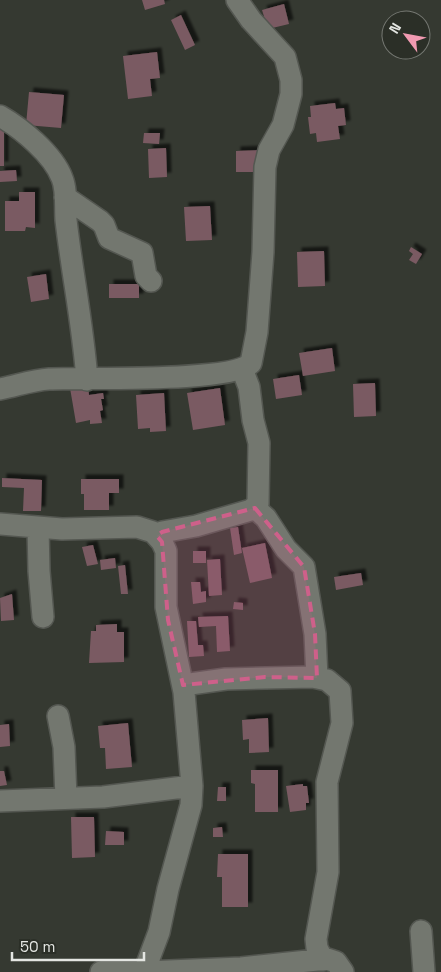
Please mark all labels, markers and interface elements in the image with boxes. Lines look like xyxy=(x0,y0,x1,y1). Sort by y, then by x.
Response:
north arrow xyxy=(381,10,431,60)
text: N xyxy=(385,19,405,37)
scale bar xyxy=(12,930,145,962)
text: 50 m xyxy=(20,937,55,956)

